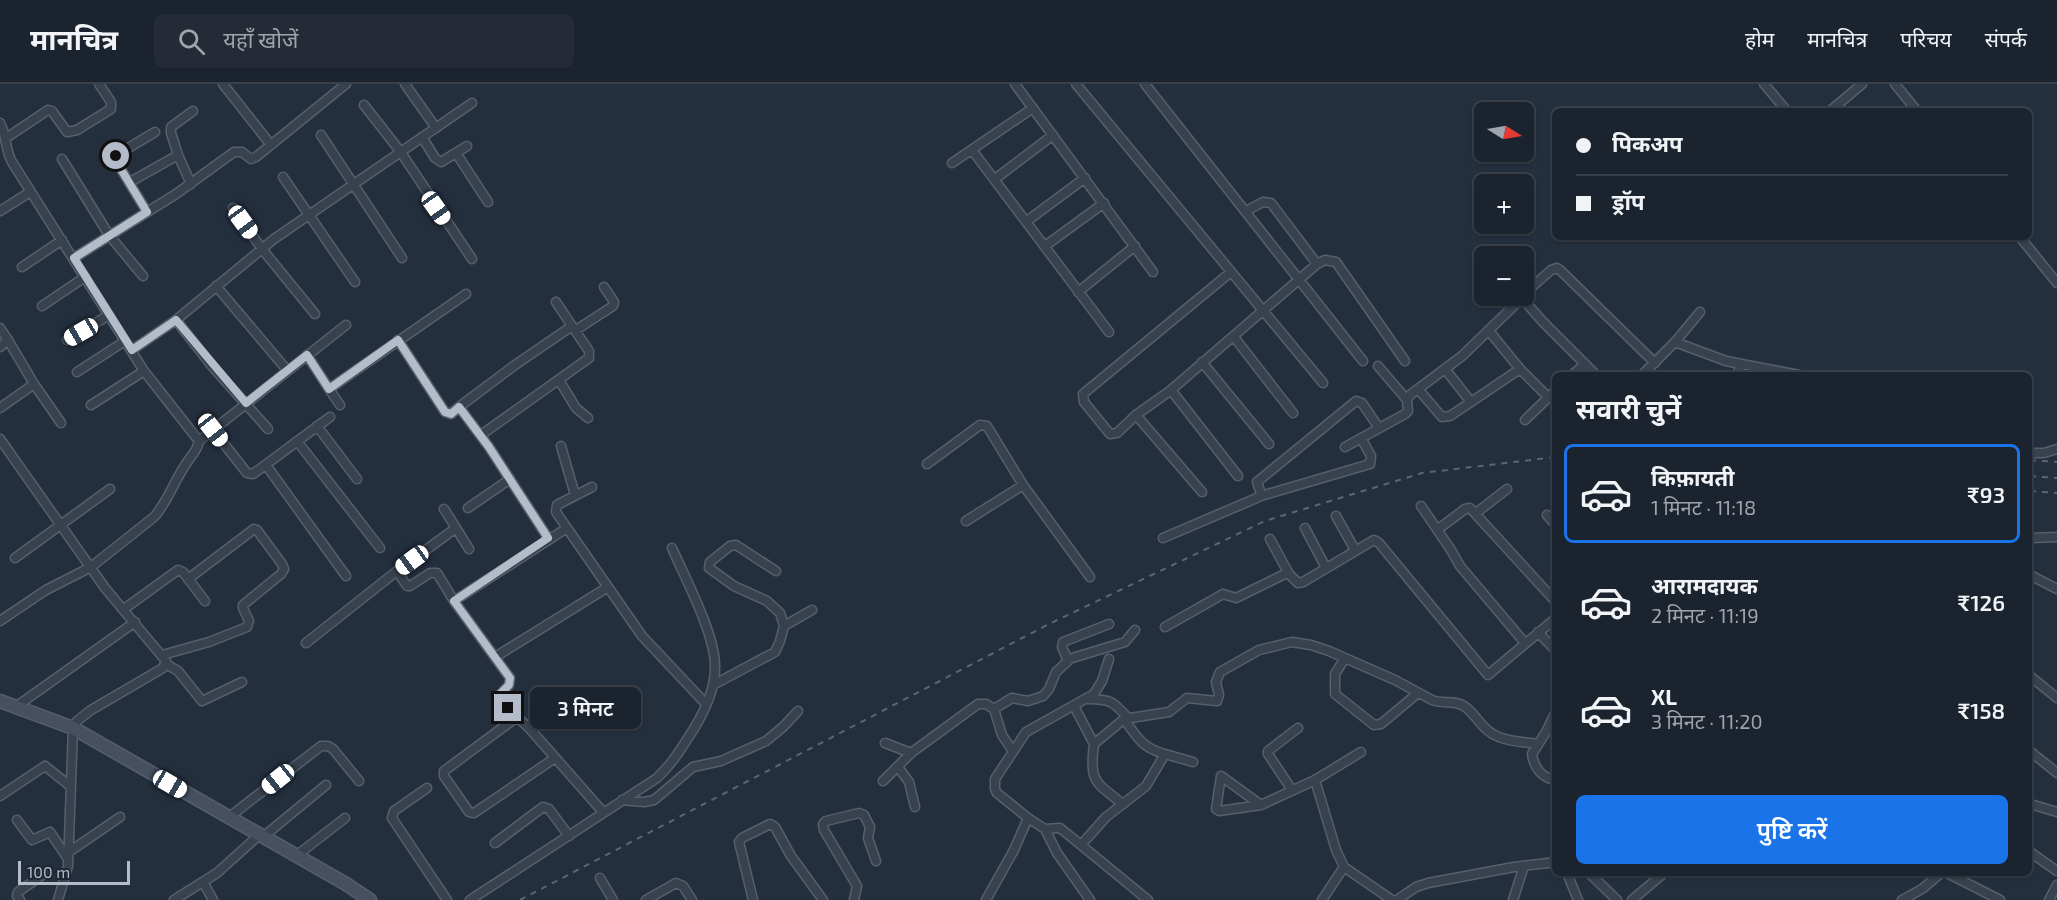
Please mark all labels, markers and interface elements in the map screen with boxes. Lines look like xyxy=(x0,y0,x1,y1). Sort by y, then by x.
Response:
search box xyxy=(154,14,574,68)
text: मानचित्र xyxy=(30,22,118,56)
icon: search xyxy=(175,25,208,58)
text: यहाँ खोजें xyxy=(223,26,298,52)
text: होम xyxy=(1745,26,1774,51)
text: मानचित्र xyxy=(1807,26,1867,51)
text: परिचय xyxy=(1900,26,1952,51)
text: संपर्क xyxy=(1985,26,2027,51)
north arrow xyxy=(1474,102,1534,162)
map controls xyxy=(1474,102,1534,306)
text: पिकअप xyxy=(1612,130,1683,156)
route start xyxy=(102,142,129,169)
button: + xyxy=(1474,174,1534,234)
car xyxy=(418,188,454,228)
text: ड्रॉप xyxy=(1612,188,1645,214)
car xyxy=(225,202,261,242)
button: − xyxy=(1474,246,1534,306)
car xyxy=(61,315,101,349)
text: सवारी चुनें xyxy=(1576,392,1681,424)
car xyxy=(195,410,231,450)
text: किफ़ायती xyxy=(1651,464,1735,490)
icon: car xyxy=(1579,467,1633,521)
text: ₹93 xyxy=(1967,481,2005,507)
text: 1 मिनट · 11:18 xyxy=(1651,495,1756,519)
car xyxy=(392,542,432,578)
text: आरामदायक xyxy=(1651,572,1758,598)
icon: car xyxy=(1579,575,1633,629)
text: ₹126 xyxy=(1958,589,2005,615)
text: 2 मिनट · 11:19 xyxy=(1651,603,1759,627)
icon: car xyxy=(1579,683,1633,737)
text: XL xyxy=(1651,683,1677,709)
callout: 3 मिनट xyxy=(529,687,640,729)
route end xyxy=(494,694,521,721)
text: 3 मिनट xyxy=(557,696,614,720)
text: ₹158 xyxy=(1957,697,2005,723)
text: 3 मिनट · 11:20 xyxy=(1651,709,1762,733)
car xyxy=(258,761,298,797)
car xyxy=(150,767,190,801)
button: पुष्टि करें xyxy=(1576,795,2008,864)
scale bar xyxy=(18,858,130,886)
text: 100 m xyxy=(27,862,70,881)

